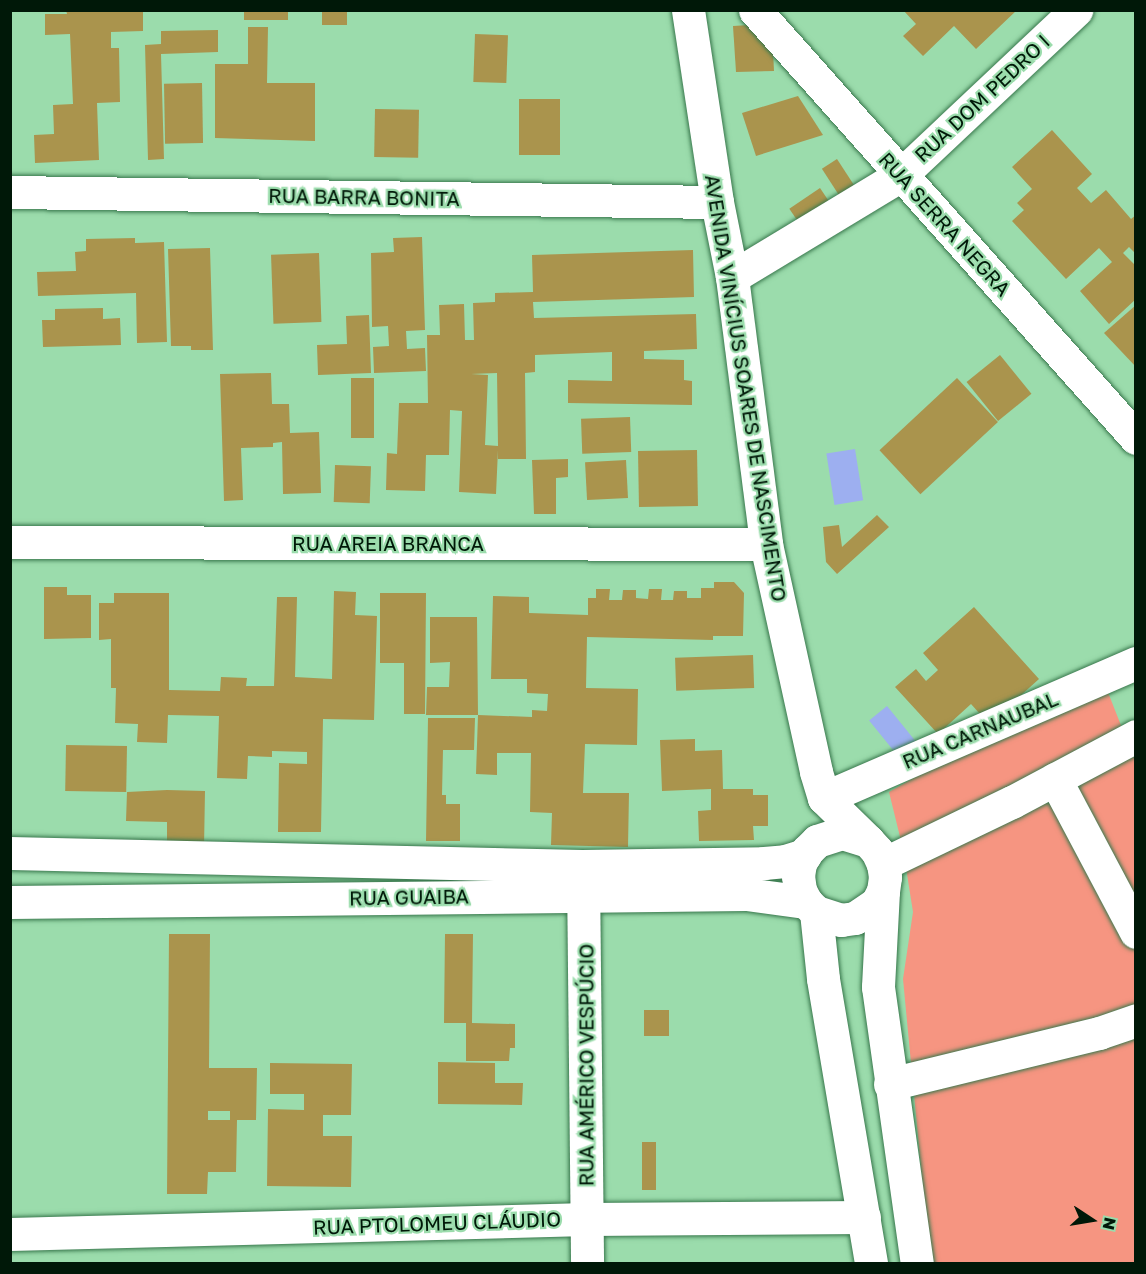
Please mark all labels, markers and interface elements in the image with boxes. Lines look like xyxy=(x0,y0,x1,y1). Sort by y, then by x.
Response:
street label: RUA DOM PEDRO I xyxy=(910,29,1054,167)
street label: RUA SERRA NEGRA xyxy=(874,147,1016,301)
street label: AVENIDA VINÍCIUS SOARES DE NASCIMENTO xyxy=(700,173,792,603)
street label: RUA BARRA BONITA xyxy=(268,183,460,211)
street label: RUA AREIA BRANCA xyxy=(292,531,484,555)
street label: RUA CARNAUBAL xyxy=(899,686,1061,774)
street label: RUA GUAIBA xyxy=(349,884,469,910)
street label: RUA AMÉRICO VESPÚCIO xyxy=(574,944,598,1186)
north arrow xyxy=(1062,1190,1122,1250)
street label: RUA PTOLOMEU CLÁUDIO xyxy=(313,1207,561,1239)
text: N xyxy=(1099,1216,1121,1232)

